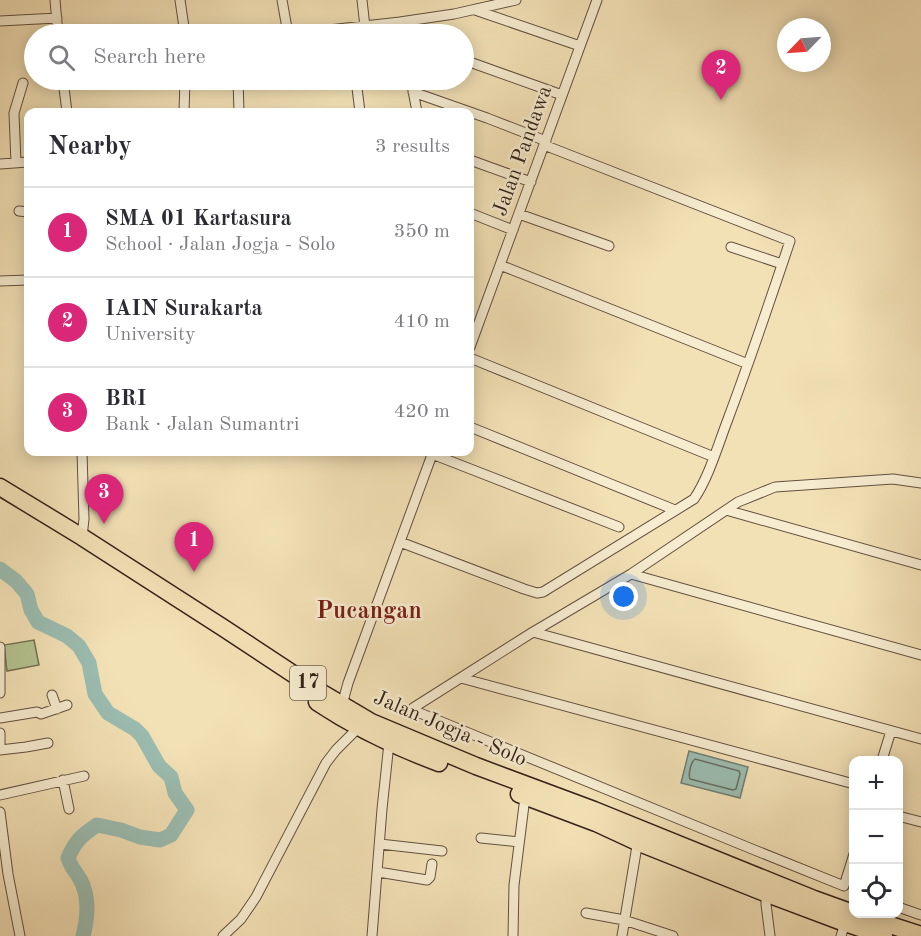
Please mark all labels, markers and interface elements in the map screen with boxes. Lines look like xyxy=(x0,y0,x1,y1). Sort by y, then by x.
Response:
north arrow xyxy=(777,18,831,72)
search box xyxy=(24,24,474,90)
icon: search xyxy=(45,41,78,74)
text: Search here xyxy=(93,46,206,68)
pin: 2 xyxy=(702,51,740,100)
street label: Jalan Pandawa xyxy=(490,83,556,219)
text: Nearby xyxy=(48,134,132,160)
text: 3 results xyxy=(375,137,450,157)
text: SMA 01 Kartasura xyxy=(105,208,292,230)
text: 1 xyxy=(62,222,73,242)
text: 350 m xyxy=(394,222,450,242)
text: School · Jalan Jogja - Solo xyxy=(105,235,335,255)
text: IAIN Surakarta xyxy=(105,298,263,320)
text: 2 xyxy=(62,312,73,332)
text: 410 m xyxy=(394,312,450,332)
text: University xyxy=(105,325,196,345)
text: BRI xyxy=(105,388,146,410)
text: 3 xyxy=(62,402,73,422)
text: 420 m xyxy=(394,402,450,422)
text: Bank · Jalan Sumantri xyxy=(105,415,299,435)
pin: 3 xyxy=(84,474,124,524)
pin: 1 xyxy=(174,522,214,572)
your location xyxy=(609,582,638,611)
district label: Pucangan xyxy=(316,600,422,624)
road number: 17 xyxy=(290,666,326,700)
street label: Jalan Jogja - Solo xyxy=(370,687,530,771)
map controls xyxy=(849,756,903,918)
button: + xyxy=(849,756,903,810)
button: − xyxy=(849,810,903,864)
button: locate xyxy=(849,864,903,918)

